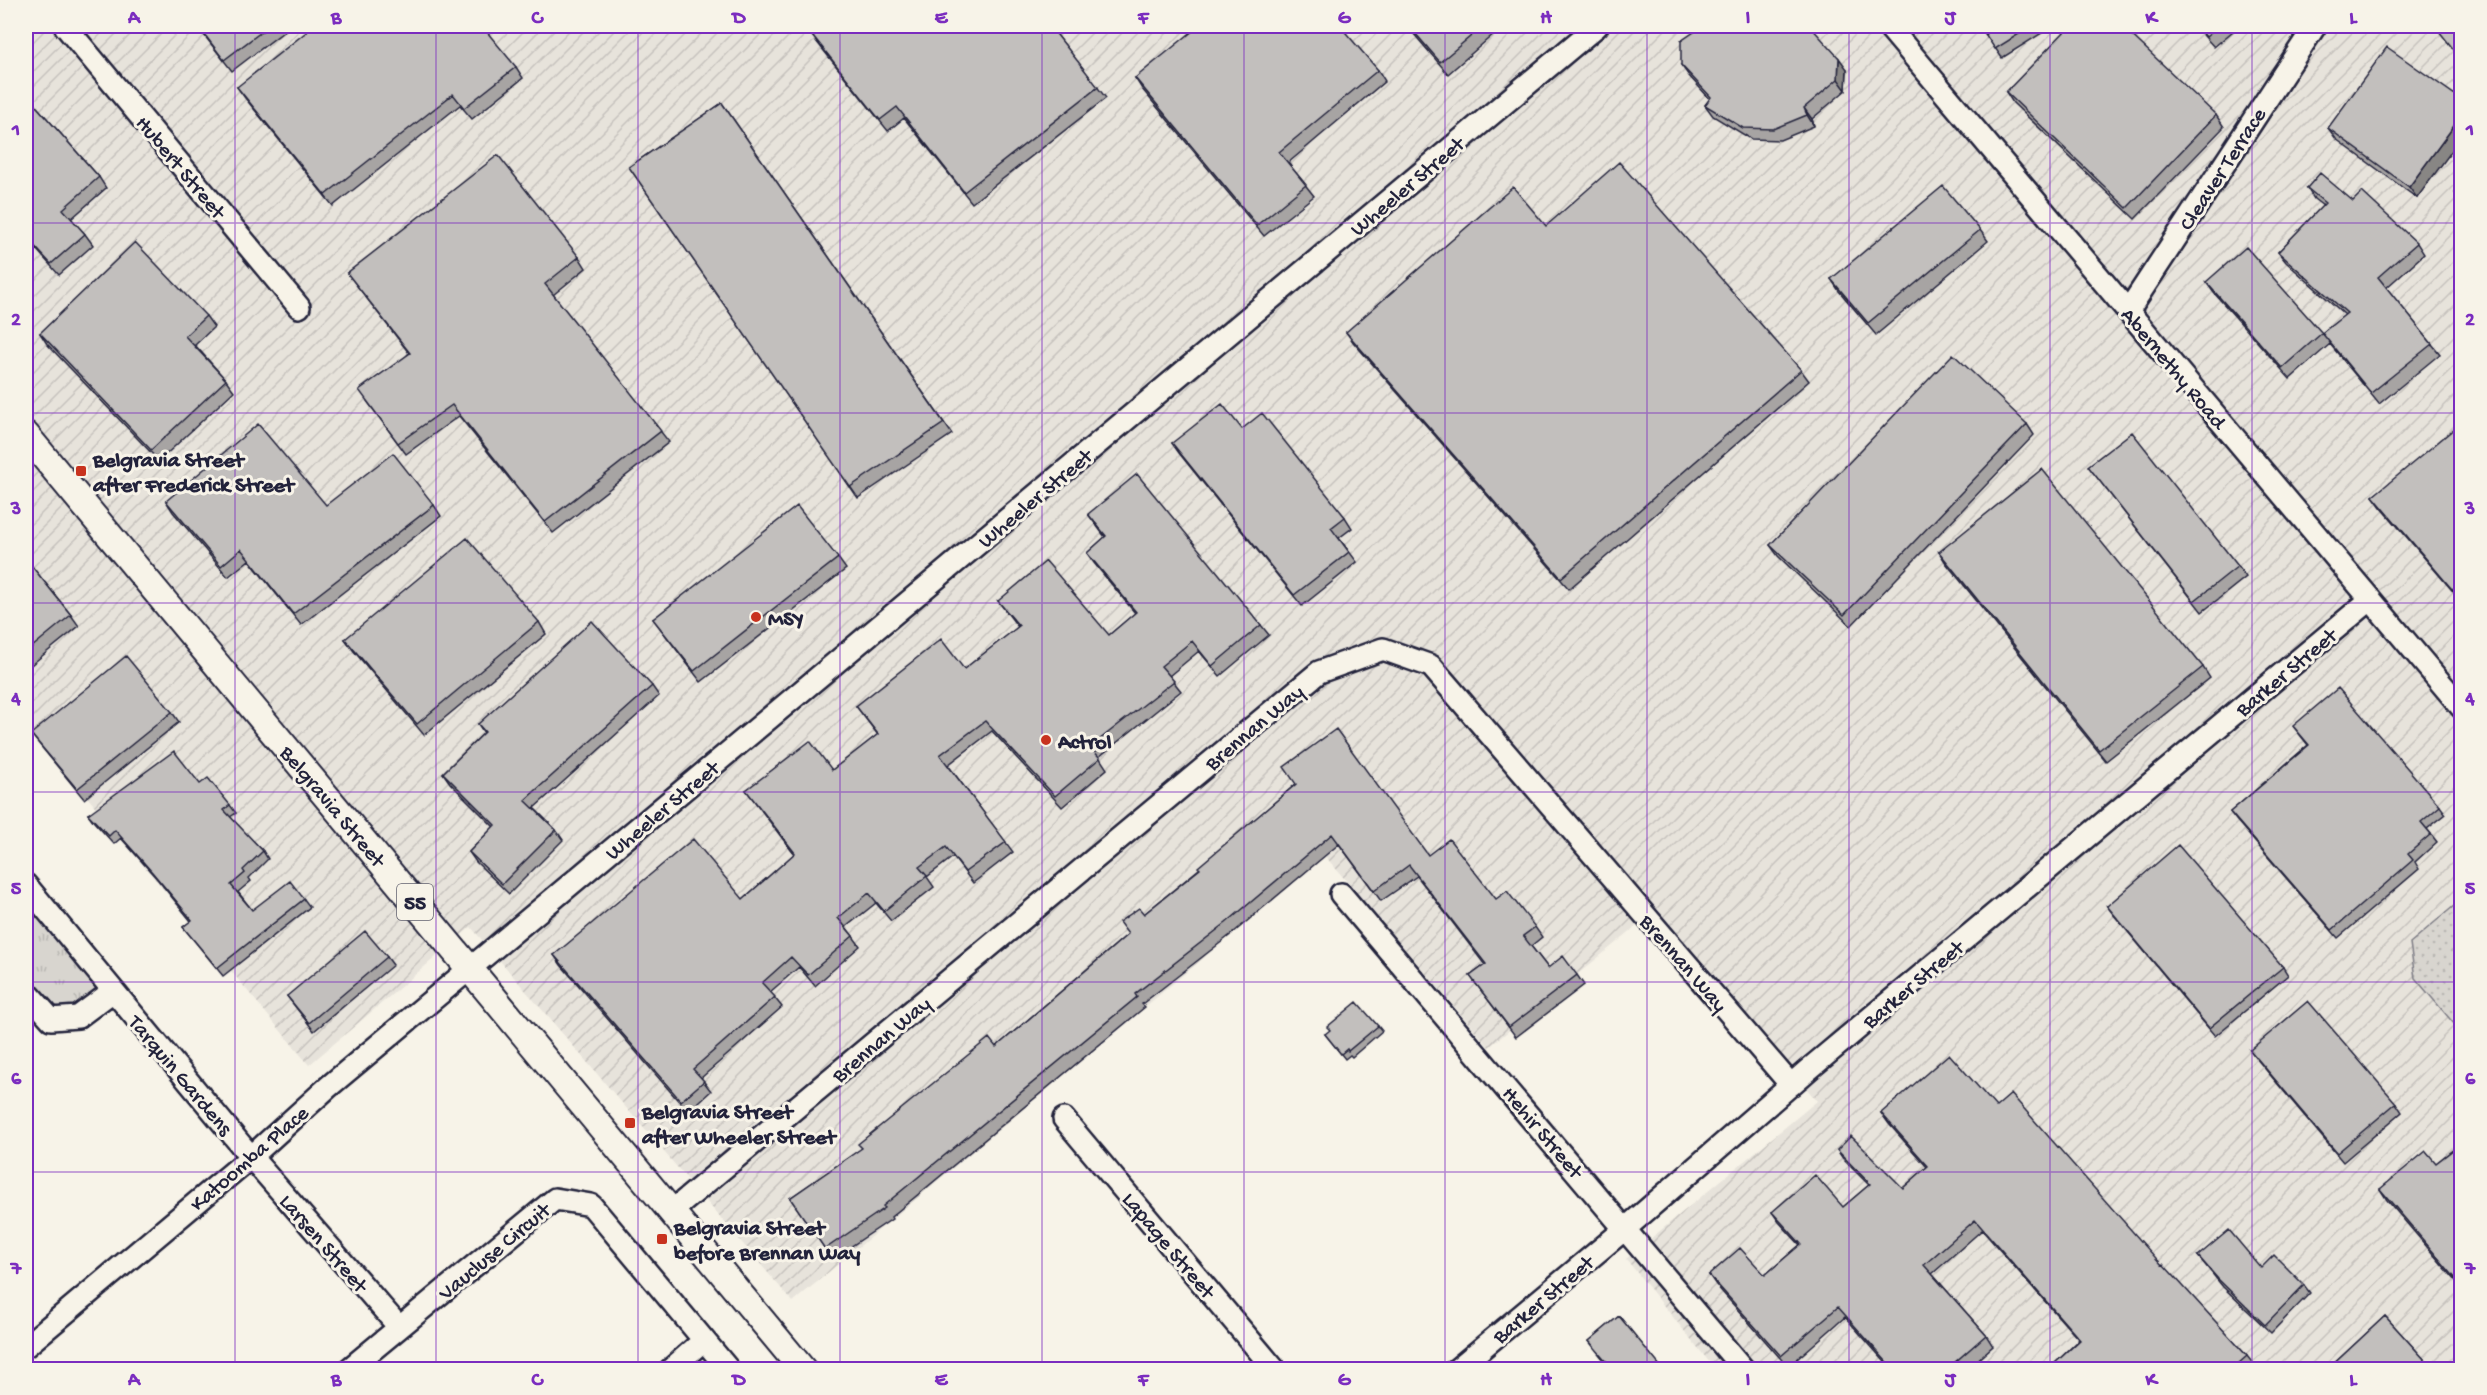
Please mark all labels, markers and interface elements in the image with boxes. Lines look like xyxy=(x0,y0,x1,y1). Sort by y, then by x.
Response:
text: A xyxy=(127,8,142,31)
text: B xyxy=(330,8,342,31)
text: C xyxy=(531,8,545,31)
text: D xyxy=(730,8,746,31)
text: E xyxy=(935,8,949,31)
text: F xyxy=(1137,8,1150,31)
text: G xyxy=(1338,8,1352,31)
text: H xyxy=(1540,8,1552,31)
text: I xyxy=(1746,8,1751,31)
text: J xyxy=(1944,8,1957,31)
text: K xyxy=(2144,8,2159,31)
text: L xyxy=(2349,8,2358,31)
street label: Cleaver Terrace xyxy=(2175,104,2274,236)
street label: Hubert Street xyxy=(128,112,231,227)
text: 1 xyxy=(11,120,20,143)
text: 1 xyxy=(2465,120,2474,143)
street label: Wheeler Street xyxy=(1346,131,1473,243)
street label: Abernethy Road xyxy=(2114,304,2232,437)
text: 2 xyxy=(11,310,21,333)
text: 2 xyxy=(2465,310,2475,333)
street label: Wheeler Street xyxy=(974,443,1101,555)
place label: Belgravia Street after Frederick Street xyxy=(92,449,296,500)
marker: Belgravia Street after Frederick Street xyxy=(74,464,88,478)
text: 3 xyxy=(10,499,21,522)
text: 3 xyxy=(2464,499,2475,522)
place label: MSY xyxy=(768,608,804,634)
marker: MSY xyxy=(749,610,763,624)
street label: Barker Street xyxy=(2231,623,2345,725)
street label: Brennan Way xyxy=(1200,680,1310,779)
text: 4 xyxy=(10,689,21,712)
text: 4 xyxy=(2464,689,2475,712)
place label: Actrol xyxy=(1057,731,1112,757)
marker: Actrol xyxy=(1039,733,1053,747)
street label: Belgravia Street xyxy=(272,741,391,875)
street label: Wheeler Street xyxy=(601,755,728,867)
text: 5 xyxy=(11,879,22,902)
text: 5 xyxy=(2465,879,2476,902)
road number: 55 xyxy=(397,884,433,920)
street label: Brennan Way xyxy=(1632,910,1732,1019)
street label: Barker Street xyxy=(1858,935,1972,1037)
street label: Brennan Way xyxy=(827,992,937,1091)
street label: Tarquin Gardens xyxy=(120,1010,237,1143)
text: 6 xyxy=(11,1069,22,1092)
text: 6 xyxy=(2465,1069,2476,1092)
street label: Hehir Street xyxy=(1495,1082,1588,1186)
street label: Katoomba Place xyxy=(186,1101,316,1219)
place label: Belgravia Street after Wheeler Street xyxy=(641,1101,837,1152)
marker: Belgravia Street after Wheeler Street xyxy=(623,1116,637,1130)
street label: Lapage Street xyxy=(1115,1188,1220,1307)
street label: Larsen Street xyxy=(272,1190,373,1301)
street label: Vaucluse Circuit xyxy=(434,1197,558,1308)
place label: Belgravia Street before Brennan Way xyxy=(673,1217,861,1268)
marker: Belgravia Street before Brennan Way xyxy=(655,1232,669,1246)
street label: Barker Street xyxy=(1488,1250,1602,1352)
text: 7 xyxy=(10,1259,23,1282)
text: 7 xyxy=(2464,1259,2477,1282)
text: A xyxy=(127,1370,142,1393)
text: B xyxy=(330,1370,342,1393)
text: C xyxy=(531,1370,545,1393)
text: D xyxy=(730,1370,746,1393)
text: E xyxy=(935,1370,949,1393)
text: F xyxy=(1137,1370,1150,1393)
text: G xyxy=(1338,1370,1352,1393)
text: H xyxy=(1540,1370,1552,1393)
text: I xyxy=(1746,1370,1751,1393)
text: J xyxy=(1944,1370,1957,1393)
text: K xyxy=(2144,1370,2159,1393)
text: L xyxy=(2349,1370,2358,1393)

